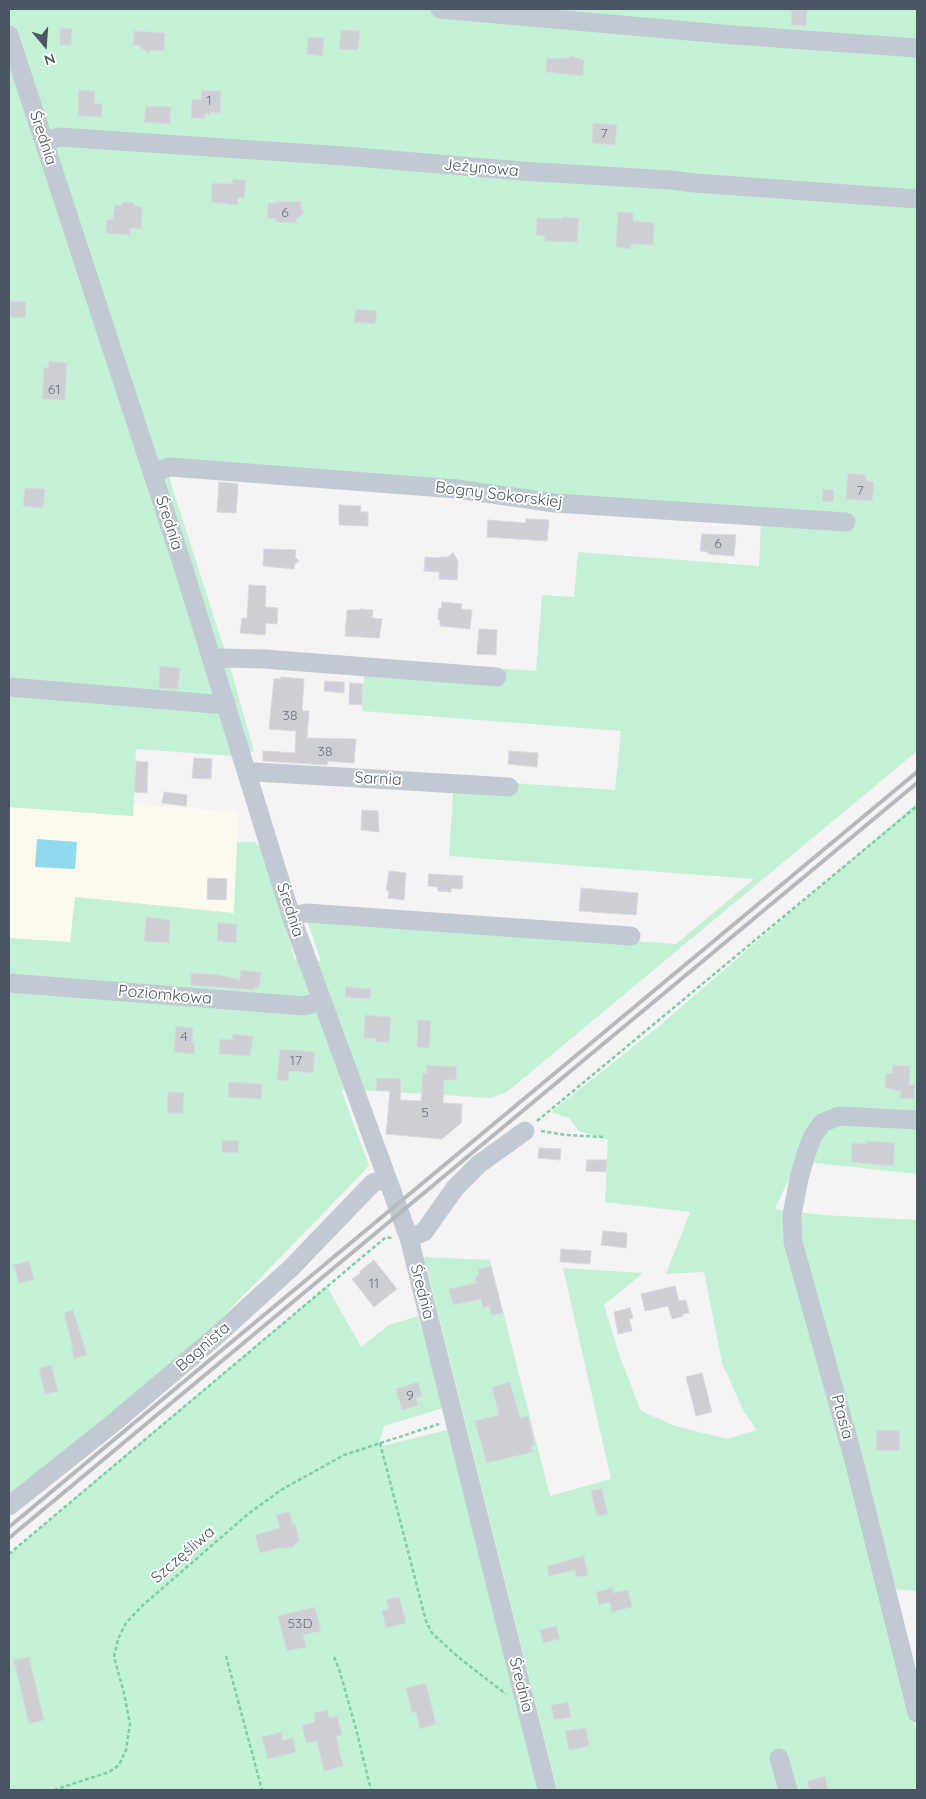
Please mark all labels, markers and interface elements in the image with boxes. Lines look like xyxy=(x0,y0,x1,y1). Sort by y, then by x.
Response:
north arrow xyxy=(20,20,70,70)
text: N xyxy=(42,49,57,69)
house number: 1 xyxy=(206,93,212,109)
street label: Średnia xyxy=(25,108,61,168)
house number: 7 xyxy=(600,126,608,142)
street label: Jeżynowa xyxy=(442,155,520,181)
house number: 6 xyxy=(281,205,289,221)
house number: 61 xyxy=(48,382,60,398)
street label: Bogny Sokorskiej xyxy=(434,478,564,512)
house number: 7 xyxy=(856,483,864,499)
street label: Średnia xyxy=(151,493,187,553)
house number: 6 xyxy=(714,536,722,552)
house number: 38 xyxy=(283,708,297,724)
house number: 38 xyxy=(318,744,332,760)
street label: Sarnia xyxy=(354,768,402,790)
street label: Średnia xyxy=(272,880,308,940)
street label: Poziomkowa xyxy=(117,981,213,1009)
house number: 4 xyxy=(180,1029,188,1045)
house number: 17 xyxy=(290,1053,302,1069)
house number: 5 xyxy=(421,1105,429,1121)
street label: Średnia xyxy=(406,1263,438,1321)
house number: 11 xyxy=(369,1276,379,1292)
street label: Bagnista xyxy=(172,1318,234,1376)
house number: 9 xyxy=(406,1388,414,1404)
street label: Ptasia xyxy=(827,1393,857,1441)
street label: Szczęśliwa xyxy=(147,1522,219,1588)
house number: 53D xyxy=(287,1616,313,1632)
street label: Średnia xyxy=(505,1656,537,1714)

